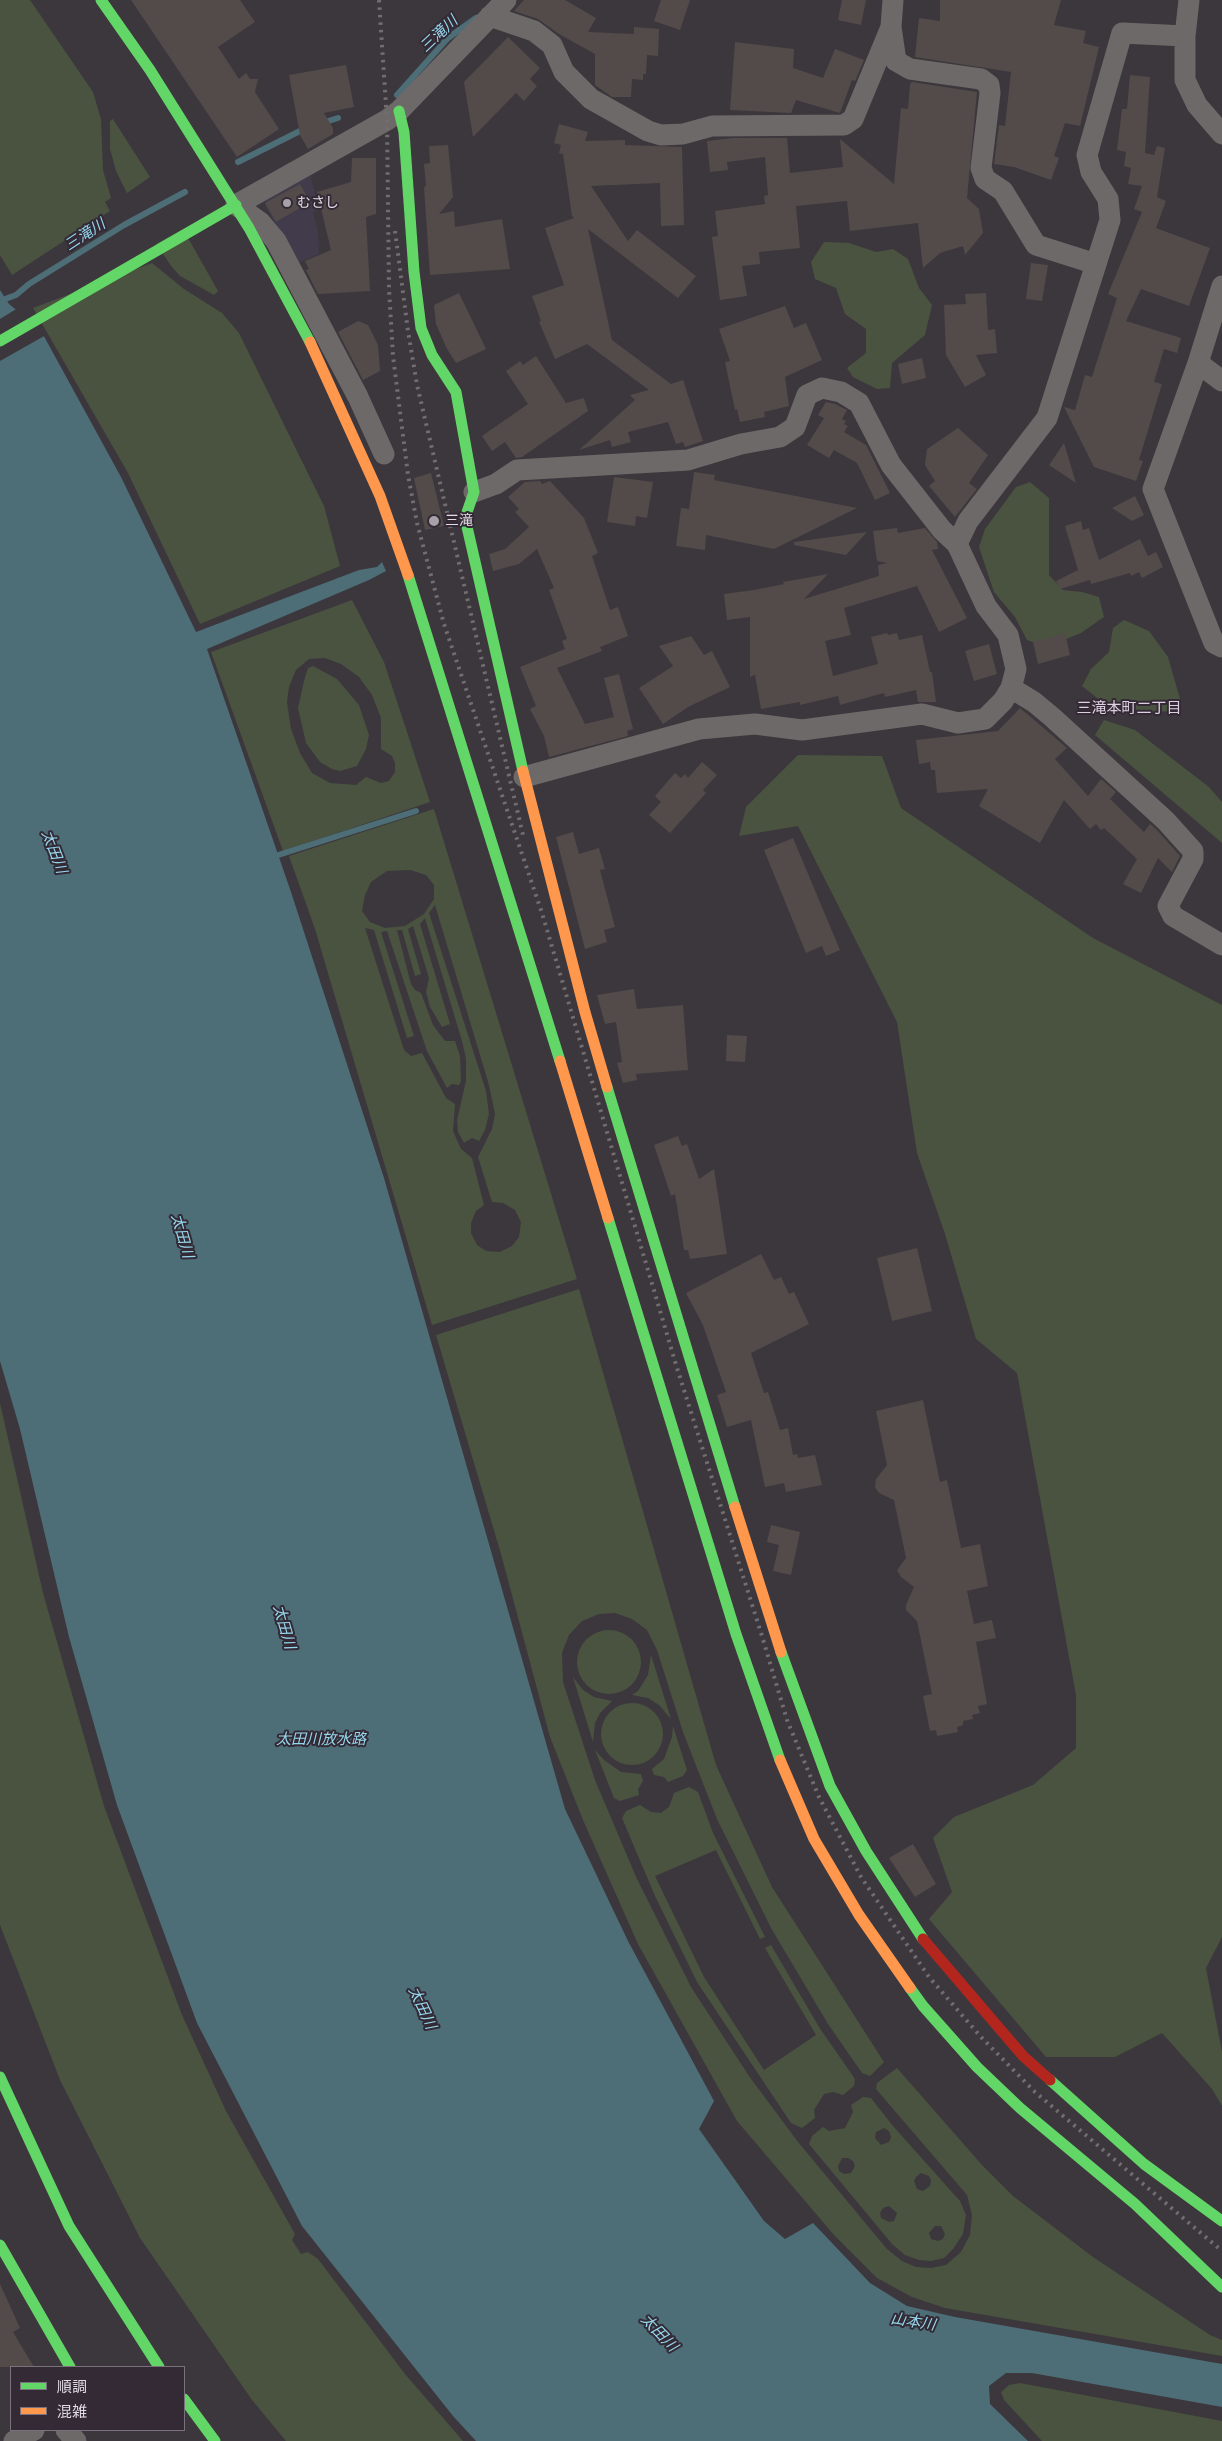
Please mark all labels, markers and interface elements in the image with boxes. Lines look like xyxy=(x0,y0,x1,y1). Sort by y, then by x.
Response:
water label: 三滝川 xyxy=(416,12,462,56)
place label: むさし xyxy=(297,195,339,211)
marker: むさし xyxy=(281,197,293,209)
water label: 三滝川 xyxy=(61,215,109,255)
place label: 三滝 xyxy=(445,513,473,529)
marker: 三滝 xyxy=(427,514,441,528)
district label: 三滝本町二丁目 xyxy=(1077,699,1181,717)
water label: 太田川 xyxy=(38,828,70,876)
water label: 太田川 xyxy=(167,1212,197,1260)
water label: 太田川 xyxy=(269,1603,299,1651)
water label: 太田川放水路 xyxy=(276,1730,366,1748)
water label: 太田川 xyxy=(404,1984,440,2032)
water label: 山本川 xyxy=(889,2310,937,2334)
water label: 太田川 xyxy=(637,2311,681,2355)
legend xyxy=(10,2366,185,2431)
text: 順調 xyxy=(57,2380,87,2395)
text: 混雑 xyxy=(57,2405,87,2420)

